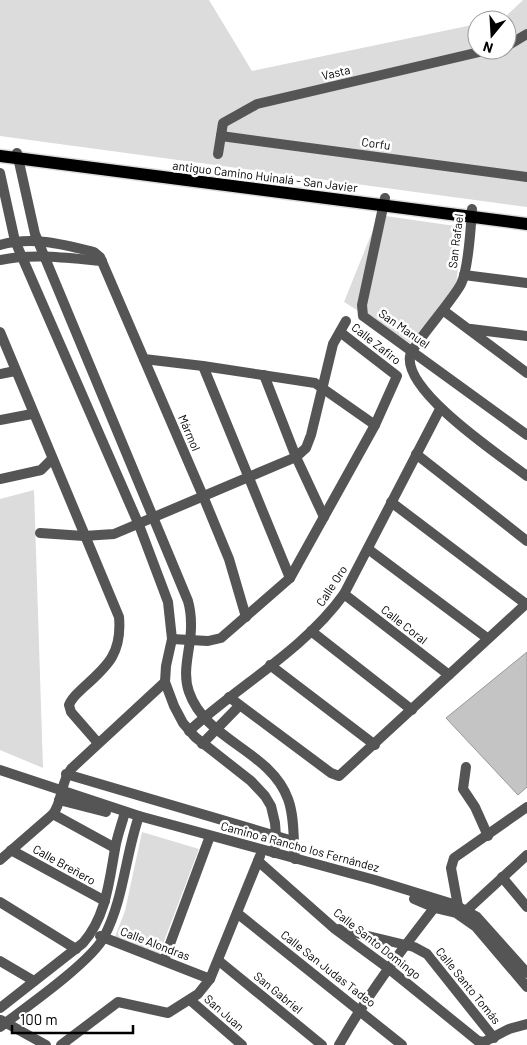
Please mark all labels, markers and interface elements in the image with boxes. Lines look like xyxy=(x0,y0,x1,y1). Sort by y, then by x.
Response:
north arrow xyxy=(467,10,517,60)
text: N xyxy=(481,38,495,57)
street label: Vasta xyxy=(320,62,351,82)
street label: Corfu xyxy=(361,134,392,152)
street label: antiguo Camino Huinalá - San Javier xyxy=(172,158,359,194)
street label: San Rafael xyxy=(445,213,465,269)
street label: San Manuel xyxy=(376,306,433,351)
street label: Calle Zafiro xyxy=(349,320,404,367)
street label: Mármol xyxy=(176,412,204,453)
street label: Calle Oro xyxy=(313,562,350,609)
street label: Calle Coral xyxy=(379,602,430,647)
street label: Camino a Rancho los Fernández xyxy=(220,818,381,874)
street label: Calle Breñero xyxy=(31,841,98,887)
street label: Calle Santo Domingo xyxy=(331,905,424,982)
street label: Calle Alondras xyxy=(119,923,192,963)
street label: Calle San Judas Tadeo xyxy=(279,927,379,1009)
street label: Calle Santo Tomás xyxy=(434,944,504,1027)
street label: San Gabriel xyxy=(251,968,306,1016)
street label: San Juan xyxy=(202,991,247,1033)
scale bar xyxy=(12,1002,134,1034)
text: 100 m xyxy=(20,1010,58,1028)

